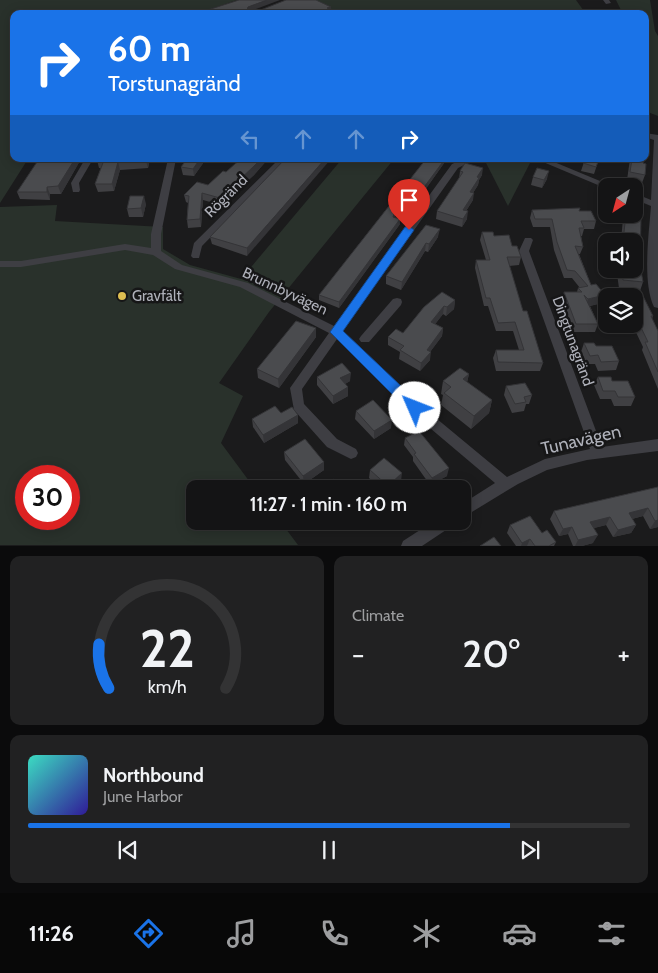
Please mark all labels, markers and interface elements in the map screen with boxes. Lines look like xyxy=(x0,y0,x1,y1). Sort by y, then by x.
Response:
text: 60 m xyxy=(108,27,191,70)
icon: right xyxy=(25,30,90,95)
text: Torstunagränd xyxy=(108,70,241,97)
icon: left xyxy=(236,125,264,153)
icon: ahead xyxy=(289,125,317,153)
icon: ahead xyxy=(342,125,370,153)
icon: right xyxy=(395,125,423,153)
street label: Rögränd xyxy=(201,171,251,221)
north arrow xyxy=(598,178,642,222)
map controls xyxy=(598,178,643,333)
pin xyxy=(388,179,430,230)
icon: arrive xyxy=(395,186,423,214)
button: sound xyxy=(598,233,643,278)
street label: Brunnbyvägen xyxy=(240,263,330,319)
place label: Gravfält xyxy=(132,287,182,305)
button: layers xyxy=(598,288,643,333)
marker: Gravfält xyxy=(116,290,128,302)
street label: Dingtunagränd xyxy=(548,294,598,388)
position arrow xyxy=(388,381,440,433)
street label: Tunavägen xyxy=(539,420,623,460)
speed limit sign: 30 xyxy=(15,465,80,530)
text: 11:27 · 1 min · 160 m xyxy=(250,493,407,516)
text: Climate xyxy=(352,606,404,625)
text: 22 xyxy=(139,617,195,680)
text: 20° xyxy=(462,630,520,677)
text: − xyxy=(352,637,364,671)
text: + xyxy=(618,637,630,671)
text: km/h xyxy=(147,676,187,697)
text: Northbound xyxy=(103,764,204,787)
text: June Harbor xyxy=(103,787,183,806)
icon: previous xyxy=(114,836,142,864)
icon: pause xyxy=(315,836,343,864)
icon: next xyxy=(516,836,544,864)
icon: directions xyxy=(131,916,166,951)
icon: music xyxy=(224,916,259,951)
icon: phone xyxy=(317,916,352,951)
icon: climate xyxy=(409,916,444,951)
icon: car xyxy=(502,916,537,951)
icon: filters xyxy=(594,916,629,951)
text: 11:26 xyxy=(29,920,74,947)

